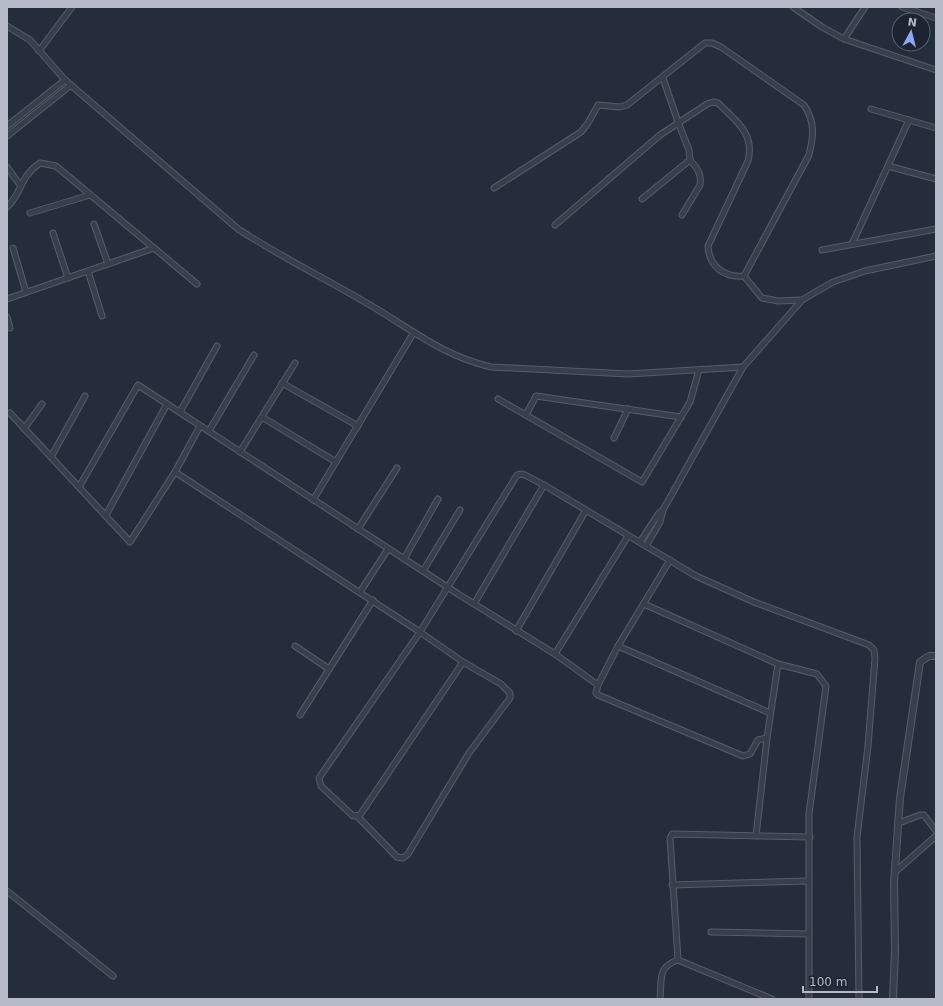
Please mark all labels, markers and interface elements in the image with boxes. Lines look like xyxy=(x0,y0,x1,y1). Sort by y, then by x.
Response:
north arrow xyxy=(891,12,931,52)
text: N xyxy=(907,16,918,30)
scale bar xyxy=(803,968,877,994)
text: 100 m xyxy=(809,975,847,989)

